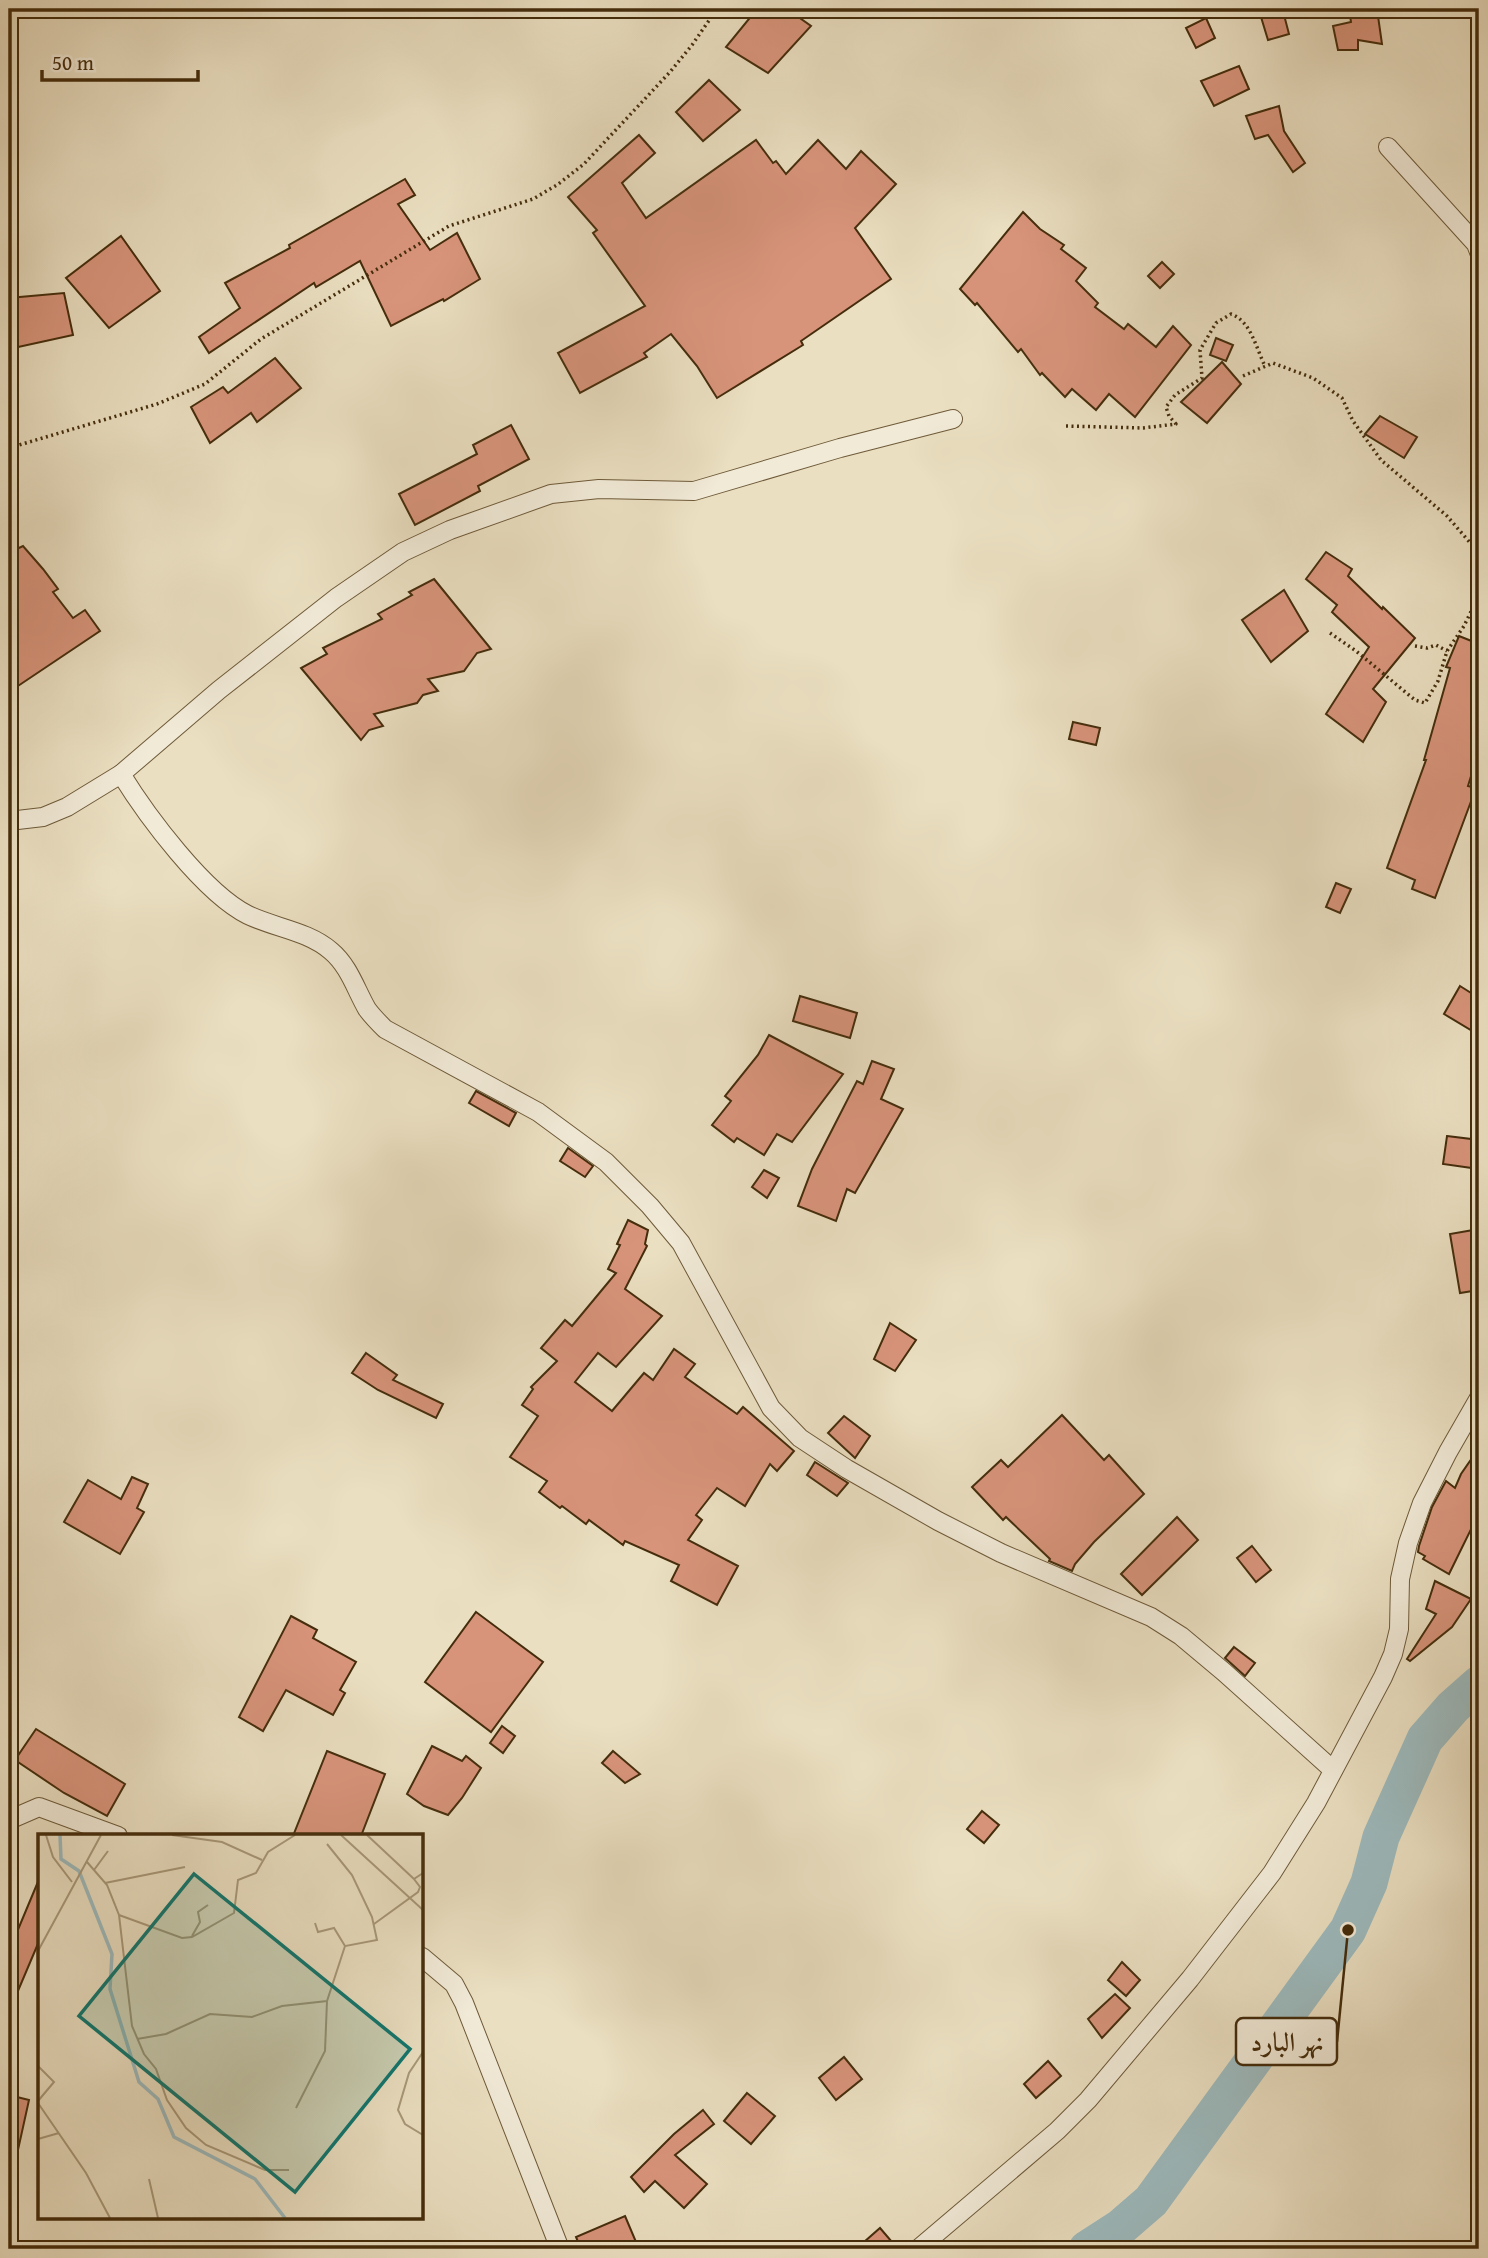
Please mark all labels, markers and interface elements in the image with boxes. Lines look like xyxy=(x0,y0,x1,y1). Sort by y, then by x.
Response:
scale bar xyxy=(42,38,198,82)
text: 50 m xyxy=(52,47,94,78)
inset map xyxy=(38,1834,424,2220)
callout: نهر البارد xyxy=(1236,2018,1337,2065)
text: نهر البارد xyxy=(1250,2022,1324,2061)

